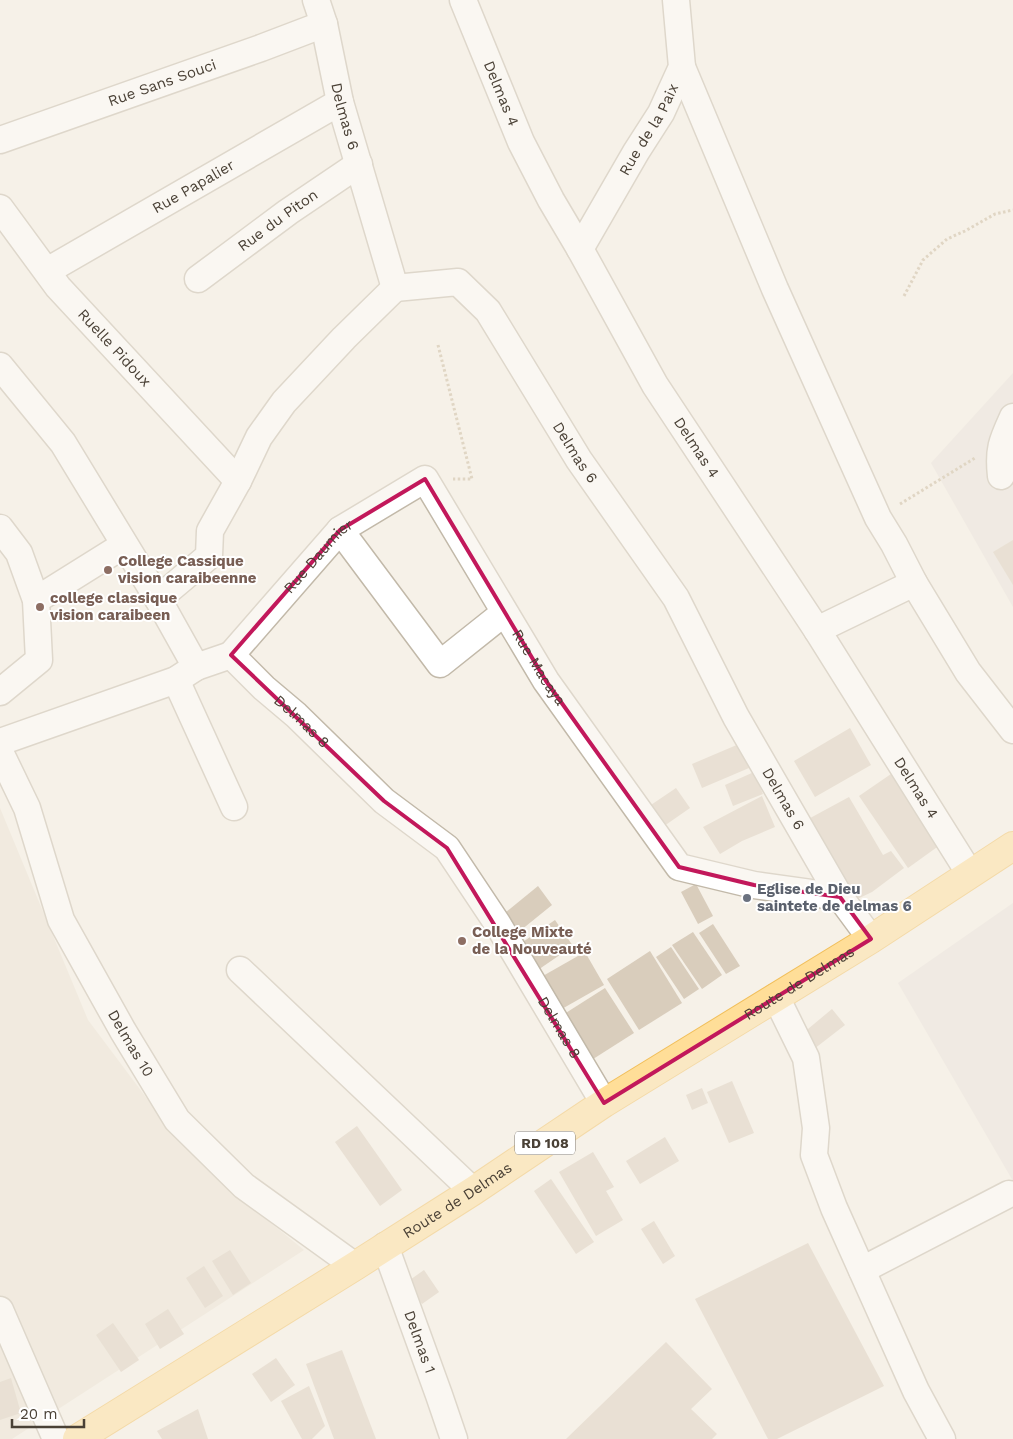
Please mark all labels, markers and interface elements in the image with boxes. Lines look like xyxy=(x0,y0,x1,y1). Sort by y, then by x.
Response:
street label: Rue Sans Souci xyxy=(106,55,219,110)
street label: Delmas 4 xyxy=(480,58,523,129)
street label: Delmas 6 xyxy=(327,81,363,152)
street label: Rue de la Paix xyxy=(615,81,682,179)
street label: Rue Papalier xyxy=(149,156,238,217)
street label: Rue du Piton xyxy=(234,185,321,255)
street label: Ruelle Pidoux xyxy=(74,305,155,390)
street label: Delmas 4 xyxy=(670,414,723,481)
street label: Delmas 6 xyxy=(549,419,601,486)
street label: Rue Daumier xyxy=(280,515,356,597)
place label: College Cassique vision caraibeenne xyxy=(117,552,257,587)
marker: College Cassique vision caraibeenne xyxy=(102,564,114,576)
place label: college classique vision caraibeen xyxy=(49,589,178,624)
marker: college classique vision caraibeen xyxy=(34,601,46,613)
street label: Rue Macaya xyxy=(508,626,570,709)
street label: Delmas 8 xyxy=(270,691,333,751)
street label: Delmas 4 xyxy=(890,754,942,822)
street label: Delmas 6 xyxy=(758,764,808,833)
place label: Eglise de Dieu saintete de delmas 6 xyxy=(757,880,912,915)
marker: Eglise de Dieu saintete de delmas 6 xyxy=(741,892,753,904)
place label: College Mixte de la Nouveauté xyxy=(472,923,592,958)
marker: College Mixte de la Nouveauté xyxy=(456,935,468,947)
street label: Route de Delmas xyxy=(741,942,858,1024)
street label: Delmas 8 xyxy=(534,993,585,1062)
street label: Delmas 10 xyxy=(104,1007,158,1080)
road number: RD 108 xyxy=(515,1132,575,1154)
street label: Route de Delmas xyxy=(400,1159,515,1242)
street label: Delmas 1 xyxy=(400,1308,439,1376)
scale bar xyxy=(12,1396,85,1428)
text: 20 m xyxy=(20,1405,58,1423)

